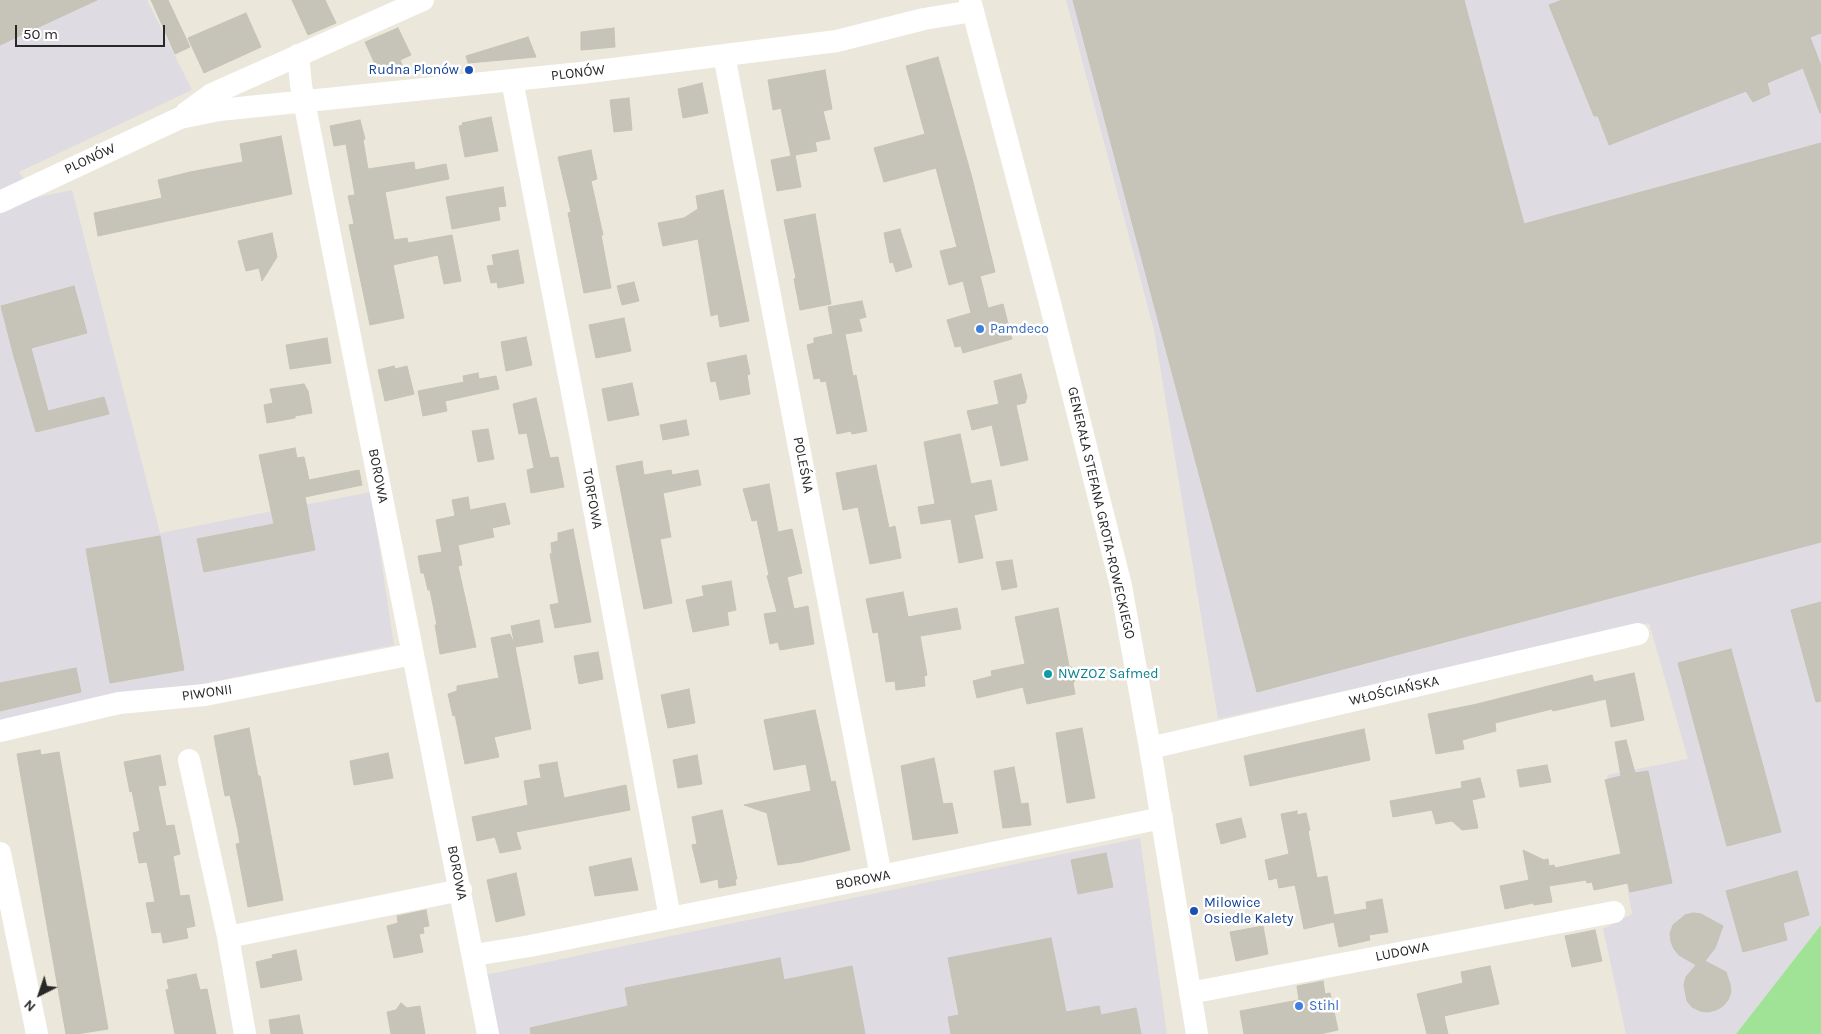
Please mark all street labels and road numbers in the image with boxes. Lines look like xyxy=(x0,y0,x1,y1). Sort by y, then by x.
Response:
street label: PLONÓW xyxy=(550,61,606,85)
street label: PLONÓW xyxy=(62,140,118,178)
street label: GENERAŁA STEFANA GROTA-ROWECKIEGO xyxy=(1064,385,1138,641)
street label: POLEŚNA xyxy=(789,435,817,495)
street label: BOROWA xyxy=(364,447,392,505)
street label: TORFOWA xyxy=(578,467,606,531)
street label: WŁOŚCIAŃSKA xyxy=(1347,673,1441,709)
street label: PIWONII xyxy=(181,681,233,705)
street label: BOROWA xyxy=(443,844,471,902)
street label: BOROWA xyxy=(834,866,892,894)
street label: LUDOWA xyxy=(1374,939,1430,965)

